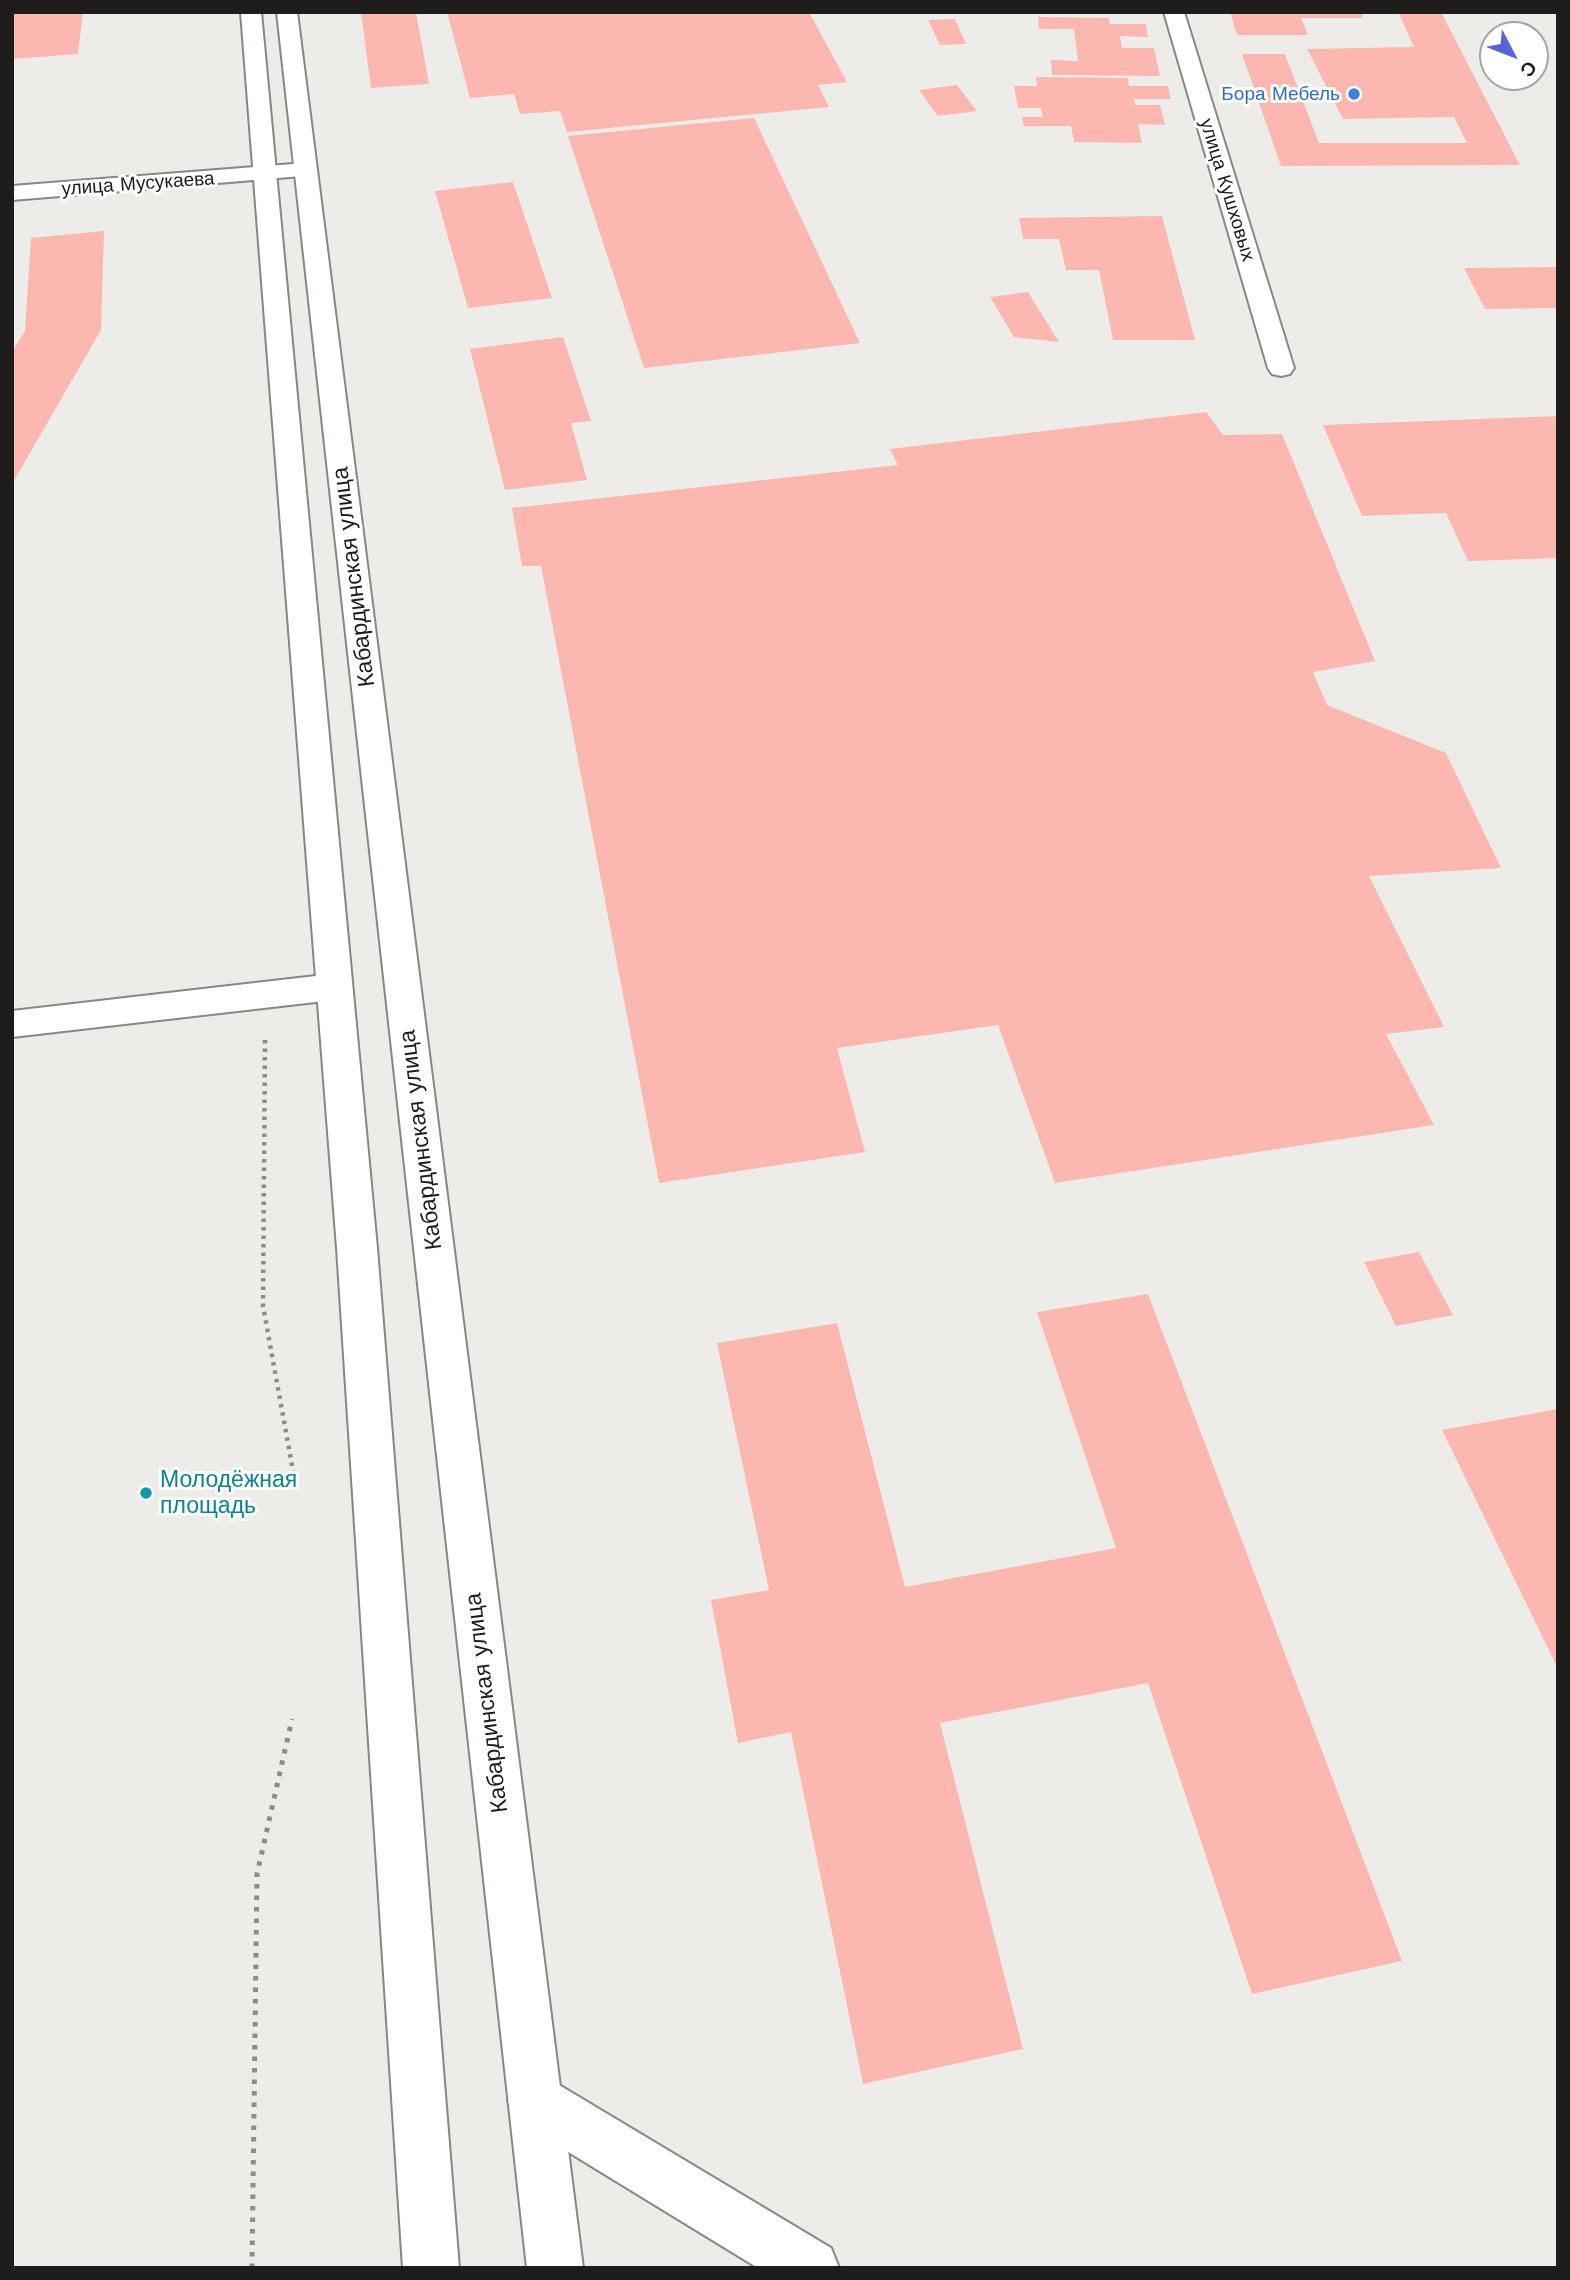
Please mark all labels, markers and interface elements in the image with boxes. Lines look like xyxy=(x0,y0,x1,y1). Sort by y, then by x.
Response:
north arrow xyxy=(1479,21,1549,91)
text: С xyxy=(1515,56,1542,82)
place label: Бора Мебель xyxy=(1221,83,1340,105)
marker: Бора Мебель xyxy=(1346,86,1362,102)
street label: улица Кушховых xyxy=(1195,116,1259,264)
street label: улица Мусукаева xyxy=(61,167,215,201)
street label: Кабардинская улица xyxy=(327,466,381,688)
street label: Кабардинская улица xyxy=(394,1029,448,1251)
place label: Молодёжная площадь xyxy=(160,1466,297,1520)
marker: Молодёжная площадь xyxy=(138,1485,154,1501)
street label: Кабардинская улица xyxy=(460,1592,514,1814)

